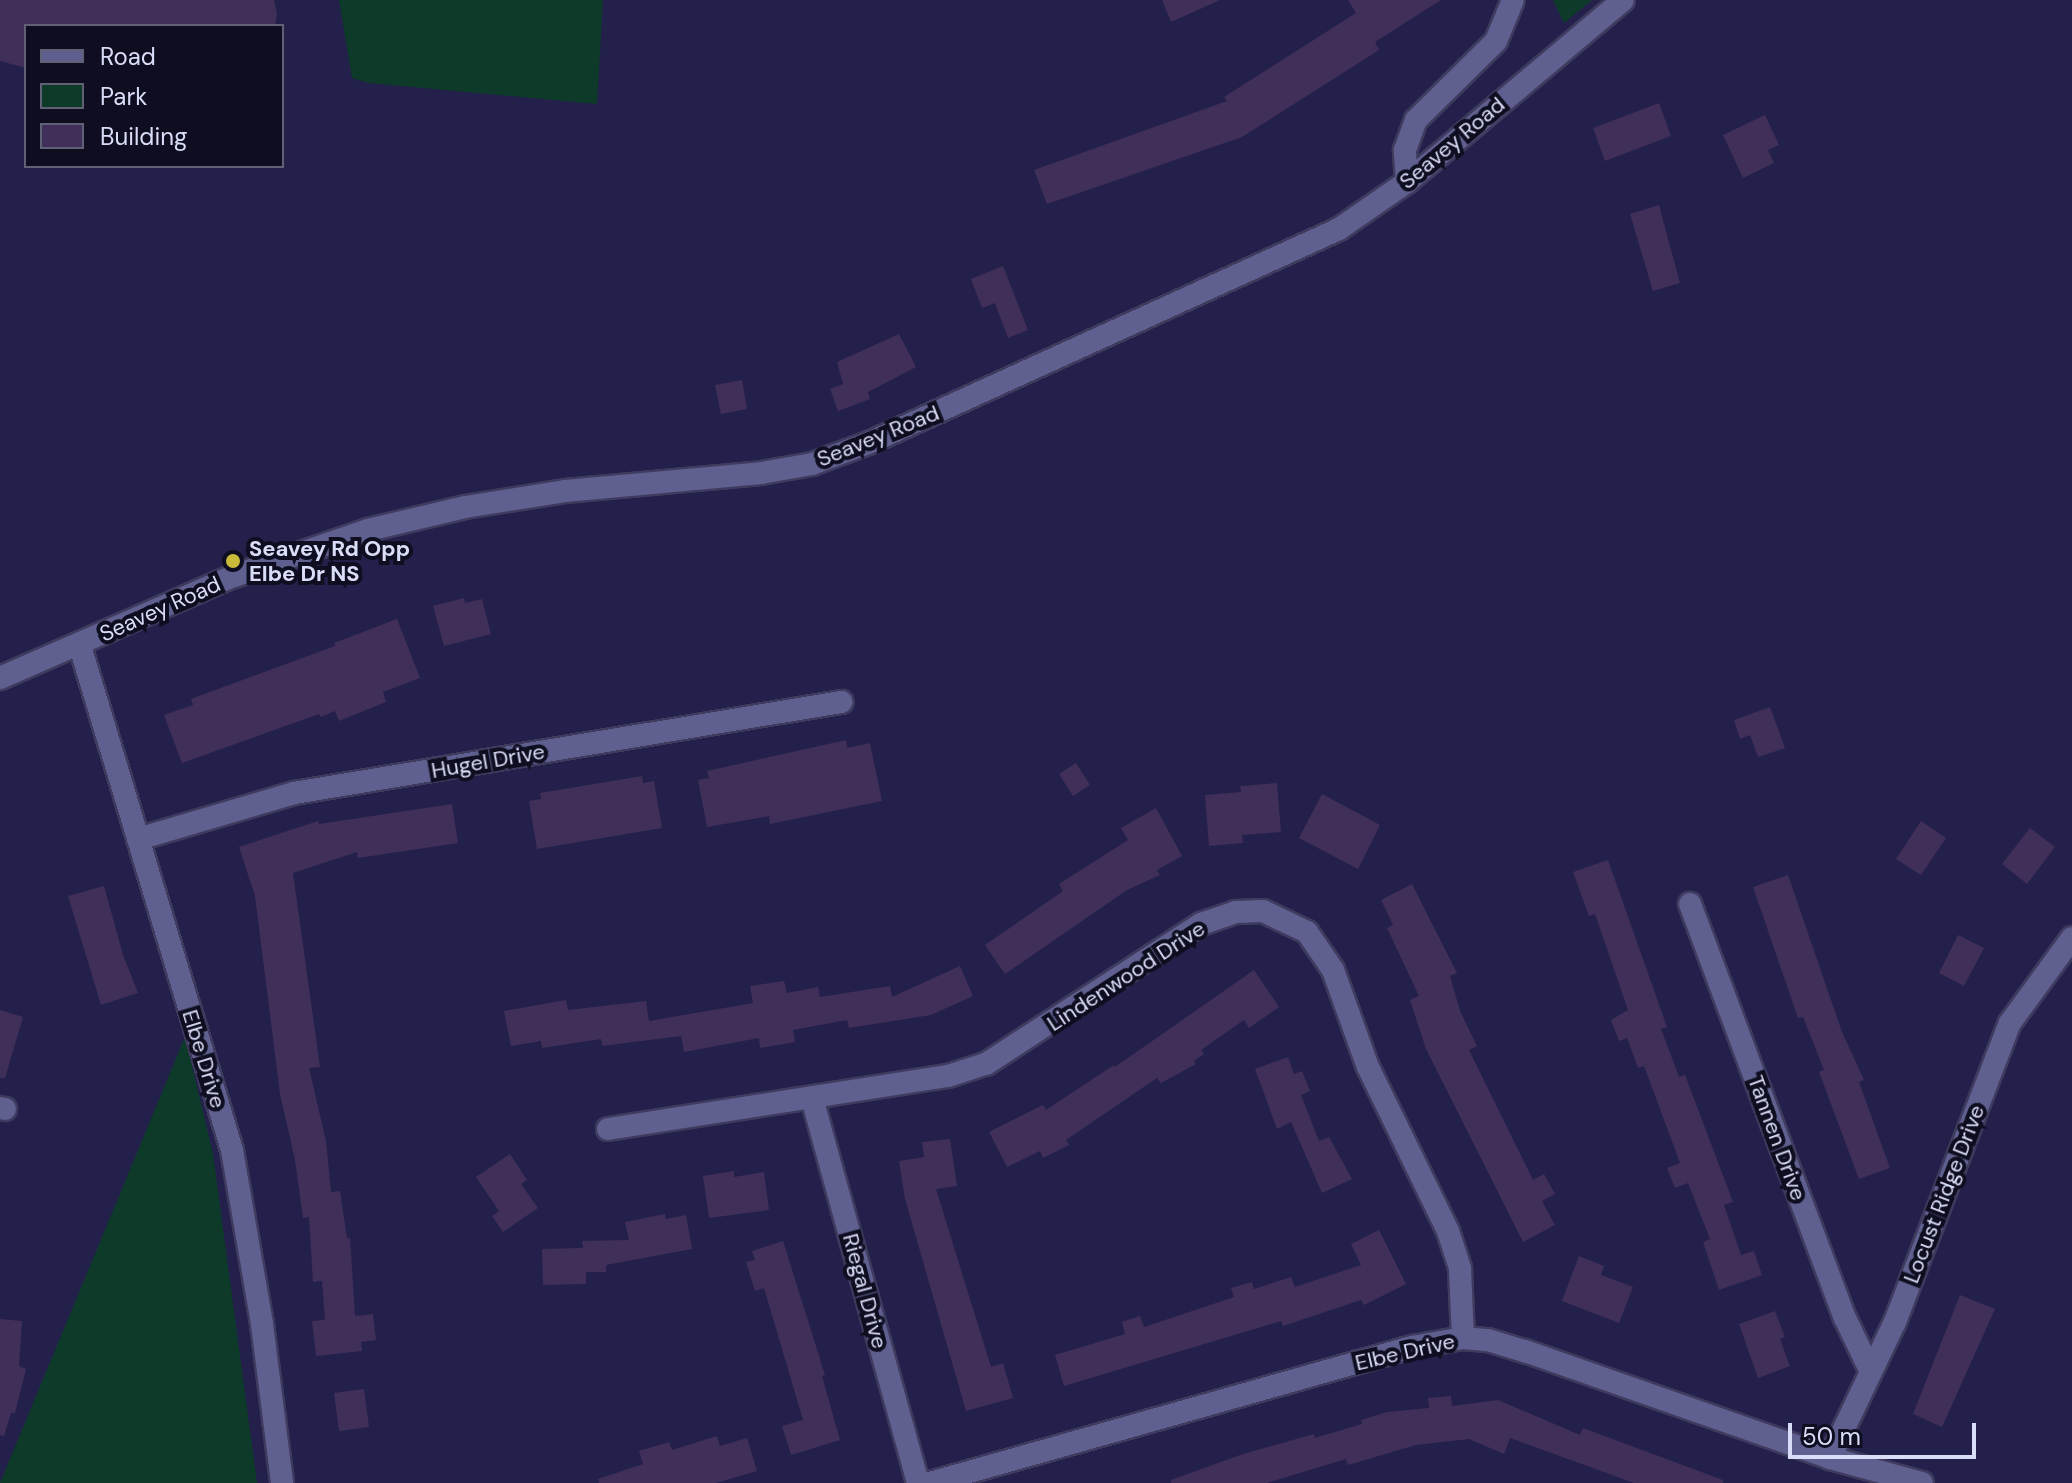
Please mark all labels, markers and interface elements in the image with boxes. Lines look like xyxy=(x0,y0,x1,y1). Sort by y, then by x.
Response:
legend xyxy=(24,24,284,168)
text: Road xyxy=(100,41,156,72)
text: Park xyxy=(100,81,147,112)
street label: Seavey Road xyxy=(1394,91,1510,195)
text: Building xyxy=(100,121,187,152)
street label: Seavey Road xyxy=(813,400,943,472)
place label: Seavey Rd Opp Elbe Dr NS xyxy=(249,535,410,586)
marker: Seavey Rd Opp Elbe Dr NS xyxy=(224,552,242,570)
street label: Seavey Road xyxy=(96,571,224,647)
street label: Hugel Drive xyxy=(429,738,547,784)
street label: Lindenwood Drive xyxy=(1042,915,1210,1037)
street label: Elbe Drive xyxy=(177,1007,231,1111)
street label: Tannen Drive xyxy=(1742,1072,1812,1204)
street label: Locust Ridge Drive xyxy=(1898,1101,1990,1287)
street label: Riegal Drive xyxy=(837,1231,893,1351)
street label: Elbe Drive xyxy=(1353,1328,1457,1376)
scale bar xyxy=(1792,1407,1980,1457)
text: 50 m xyxy=(1802,1421,1861,1452)

